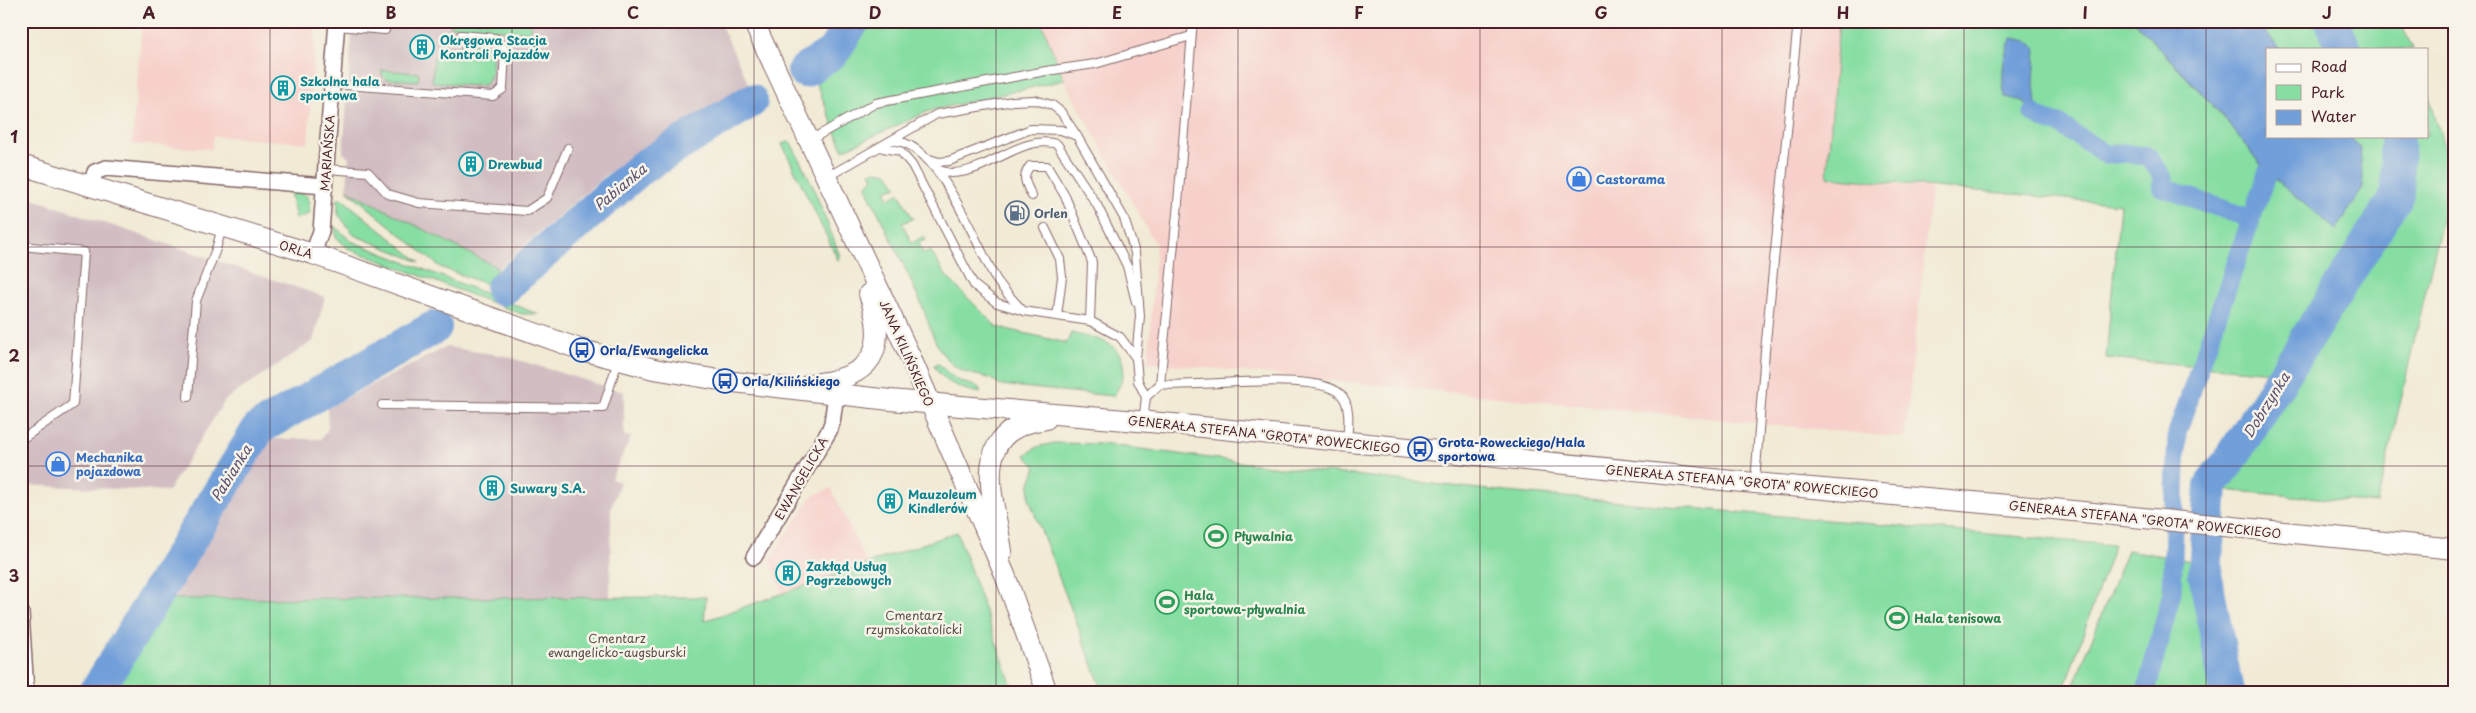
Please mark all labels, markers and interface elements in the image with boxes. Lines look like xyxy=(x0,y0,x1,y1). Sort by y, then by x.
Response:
text: A xyxy=(143,0,156,24)
text: B xyxy=(386,0,397,24)
text: C xyxy=(627,0,639,24)
text: D xyxy=(869,0,881,24)
text: E xyxy=(1112,0,1122,24)
text: F xyxy=(1354,0,1364,24)
text: G xyxy=(1594,0,1608,24)
text: H xyxy=(1837,0,1849,24)
text: I xyxy=(2082,0,2088,24)
text: J xyxy=(2322,0,2332,24)
place label: Okręgowa Stacja Kontroli Pojazdów xyxy=(440,31,550,63)
building icon: Okręgowa Stacja Kontroli Pojazdów xyxy=(409,34,435,60)
legend xyxy=(2266,48,2428,138)
text: Road xyxy=(2311,54,2347,77)
place label: Szkolna hala sportowa xyxy=(300,72,381,104)
building icon: Szkolna hala sportowa xyxy=(270,75,296,101)
text: Park xyxy=(2311,80,2345,103)
text: Water xyxy=(2311,104,2356,127)
street label: MARIAŃSKA xyxy=(315,114,339,192)
text: 1 xyxy=(10,124,18,148)
building icon: Drewbud xyxy=(458,151,484,177)
place label: Drewbud xyxy=(488,155,543,173)
water label: Pabianka xyxy=(589,158,652,215)
shop icon: Castorama xyxy=(1566,166,1592,192)
place label: Castorama xyxy=(1596,170,1666,188)
fuel station icon: Orlen xyxy=(1004,200,1030,226)
place label: Orlen xyxy=(1034,204,1068,222)
street label: ORLA xyxy=(277,235,315,263)
street label: JANA KILIŃSKIEGO xyxy=(875,297,939,409)
bus stop icon: Orla/Ewangelicka xyxy=(569,337,595,363)
place label: Orla/Ewangelicka xyxy=(600,341,709,359)
text: 2 xyxy=(8,343,20,367)
water label: Dobrzynka xyxy=(2238,367,2295,442)
bus stop icon: Orla/Kilińskiego xyxy=(712,368,738,394)
place label: Orla/Kilińskiego xyxy=(742,372,840,390)
street label: GENERAŁA STEFANA "GROTA" ROWECKIEGO xyxy=(1127,411,1401,457)
street label: EWANGELICKA xyxy=(770,433,832,523)
place label: Grota-Roweckiego/Hala sportowa xyxy=(1438,433,1586,465)
bus stop icon: Grota-Roweckiego/Hala sportowa xyxy=(1407,436,1433,462)
water label: Pabianka xyxy=(205,440,257,505)
place label: Mechanika pojazdowa xyxy=(76,448,144,480)
shop icon: Mechanika pojazdowa xyxy=(45,451,71,477)
street label: GENERAŁA STEFANA "GROTA" ROWECKIEGO xyxy=(1605,460,1879,502)
building icon: Suwary S.A. xyxy=(479,475,505,501)
place label: Suwary S.A. xyxy=(510,479,585,497)
place label: Mauzoleum Kindlerów xyxy=(908,485,977,517)
building icon: Mauzoleum Kindlerów xyxy=(877,488,903,514)
street label: GENERAŁA STEFANA "GROTA" ROWECKIEGO xyxy=(2008,496,2282,542)
sports icon: Pływalnia xyxy=(1203,523,1229,549)
place label: Pływalnia xyxy=(1234,527,1294,545)
place label: Zakłąd Usług Pogrzebowych xyxy=(806,557,892,589)
building icon: Zakłąd Usług Pogrzebowych xyxy=(775,560,801,586)
text: 3 xyxy=(9,563,19,587)
place label: Hala sportowa-pływalnia xyxy=(1184,586,1306,618)
sports icon: Hala sportowa-pływalnia xyxy=(1154,589,1180,615)
sports icon: Hala tenisowa xyxy=(1884,605,1910,631)
park label: Cmentarz rzymskokatolicki xyxy=(866,606,962,638)
place label: Hala tenisowa xyxy=(1914,609,2001,627)
park label: Cmentarz ewangelicko-augsburski xyxy=(548,629,686,661)

